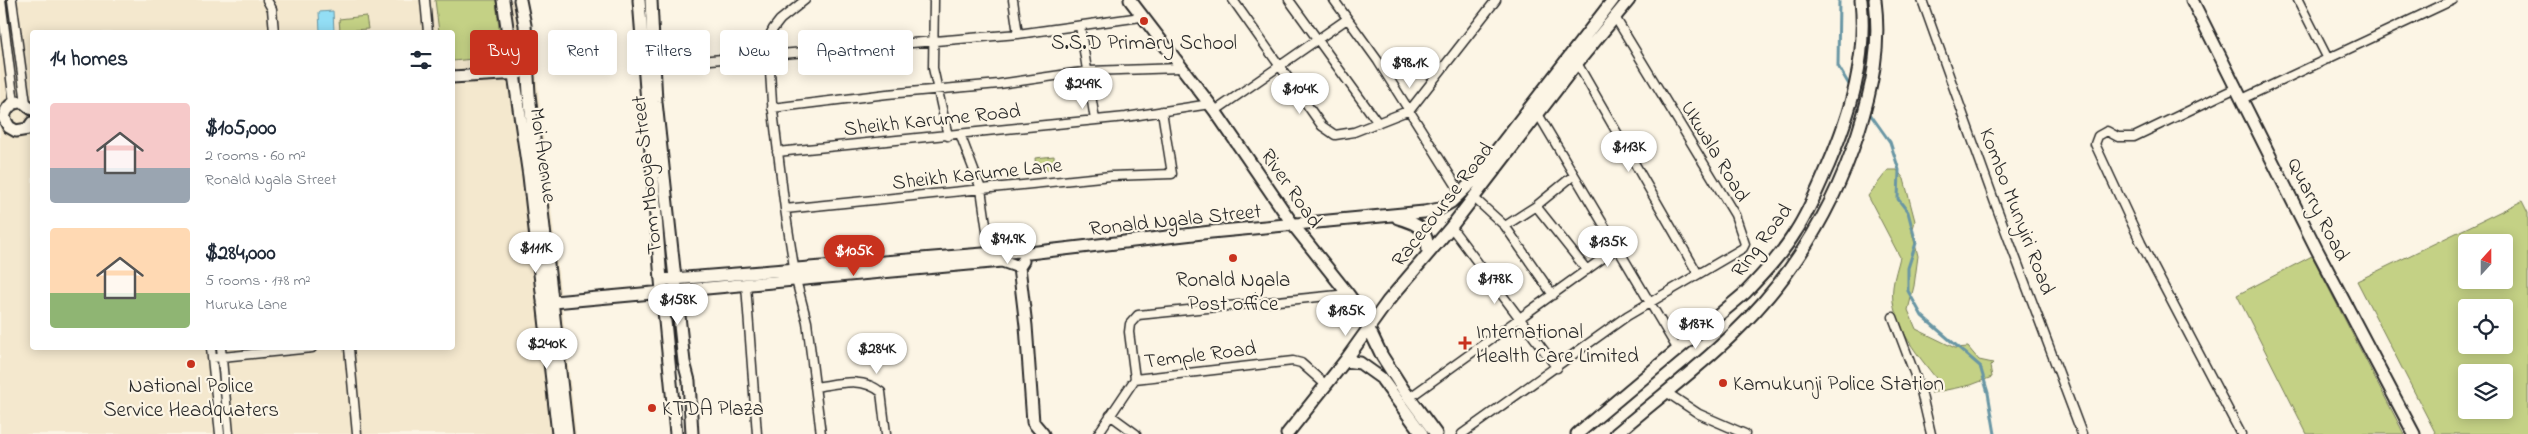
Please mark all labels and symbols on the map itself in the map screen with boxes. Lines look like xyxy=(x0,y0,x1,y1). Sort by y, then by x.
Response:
marker: S.S.D Primary School xyxy=(1138,15,1150,27)
place label: S.S.D Primary School xyxy=(1051,29,1237,61)
pin: $98.1K xyxy=(1369,46,1451,89)
pin: $249K xyxy=(1048,68,1118,110)
pin: $104K xyxy=(1265,72,1335,115)
street label: Tom Mboya Street xyxy=(625,94,673,256)
street label: Ukwala Road xyxy=(1672,96,1756,209)
street label: Sheikh Karume Road xyxy=(842,97,1022,145)
street label: Moi Avenue xyxy=(521,106,564,205)
street label: Kombo Munyiri Road xyxy=(1969,124,2062,300)
pin: $113K xyxy=(1594,130,1664,173)
street label: Racecourse Road xyxy=(1385,136,1502,274)
street label: River Road xyxy=(1252,143,1329,235)
street label: Sheikh Karume Lane xyxy=(891,151,1064,199)
street label: Quarry Road xyxy=(2277,153,2356,268)
street label: Ronald Ngala Street xyxy=(1088,197,1263,247)
street label: Ring Road xyxy=(1725,198,1802,286)
pin: $91.9K xyxy=(967,222,1049,265)
pin: $135K xyxy=(1573,226,1643,268)
pin: $111K xyxy=(501,232,571,274)
pin: $105K xyxy=(819,234,889,277)
north arrow xyxy=(2458,234,2512,289)
marker: Ronald Ngala Post office xyxy=(1227,252,1239,264)
pin: $178K xyxy=(1460,262,1530,305)
place label: Ronald Ngala Post office xyxy=(1176,266,1290,320)
pin: $158K xyxy=(643,284,713,326)
pin: $185K xyxy=(1311,294,1381,337)
pin: $187K xyxy=(1661,308,1731,350)
place label: International Health Care Limited xyxy=(1476,318,1639,372)
pin: $240K xyxy=(512,328,582,370)
pin: $284K xyxy=(842,332,912,375)
street label: Temple Road xyxy=(1143,334,1258,378)
marker: International Health Care Limited xyxy=(1458,336,1472,350)
marker: National Police Service Headquaters xyxy=(185,358,197,370)
place label: Kamukunji Police Station xyxy=(1733,370,1944,400)
place label: National Police Service Headquaters xyxy=(103,372,279,426)
marker: Kamukunji Police Station xyxy=(1717,377,1729,389)
place label: KTDA Plaza xyxy=(662,395,764,425)
marker: KTDA Plaza xyxy=(646,402,658,414)

